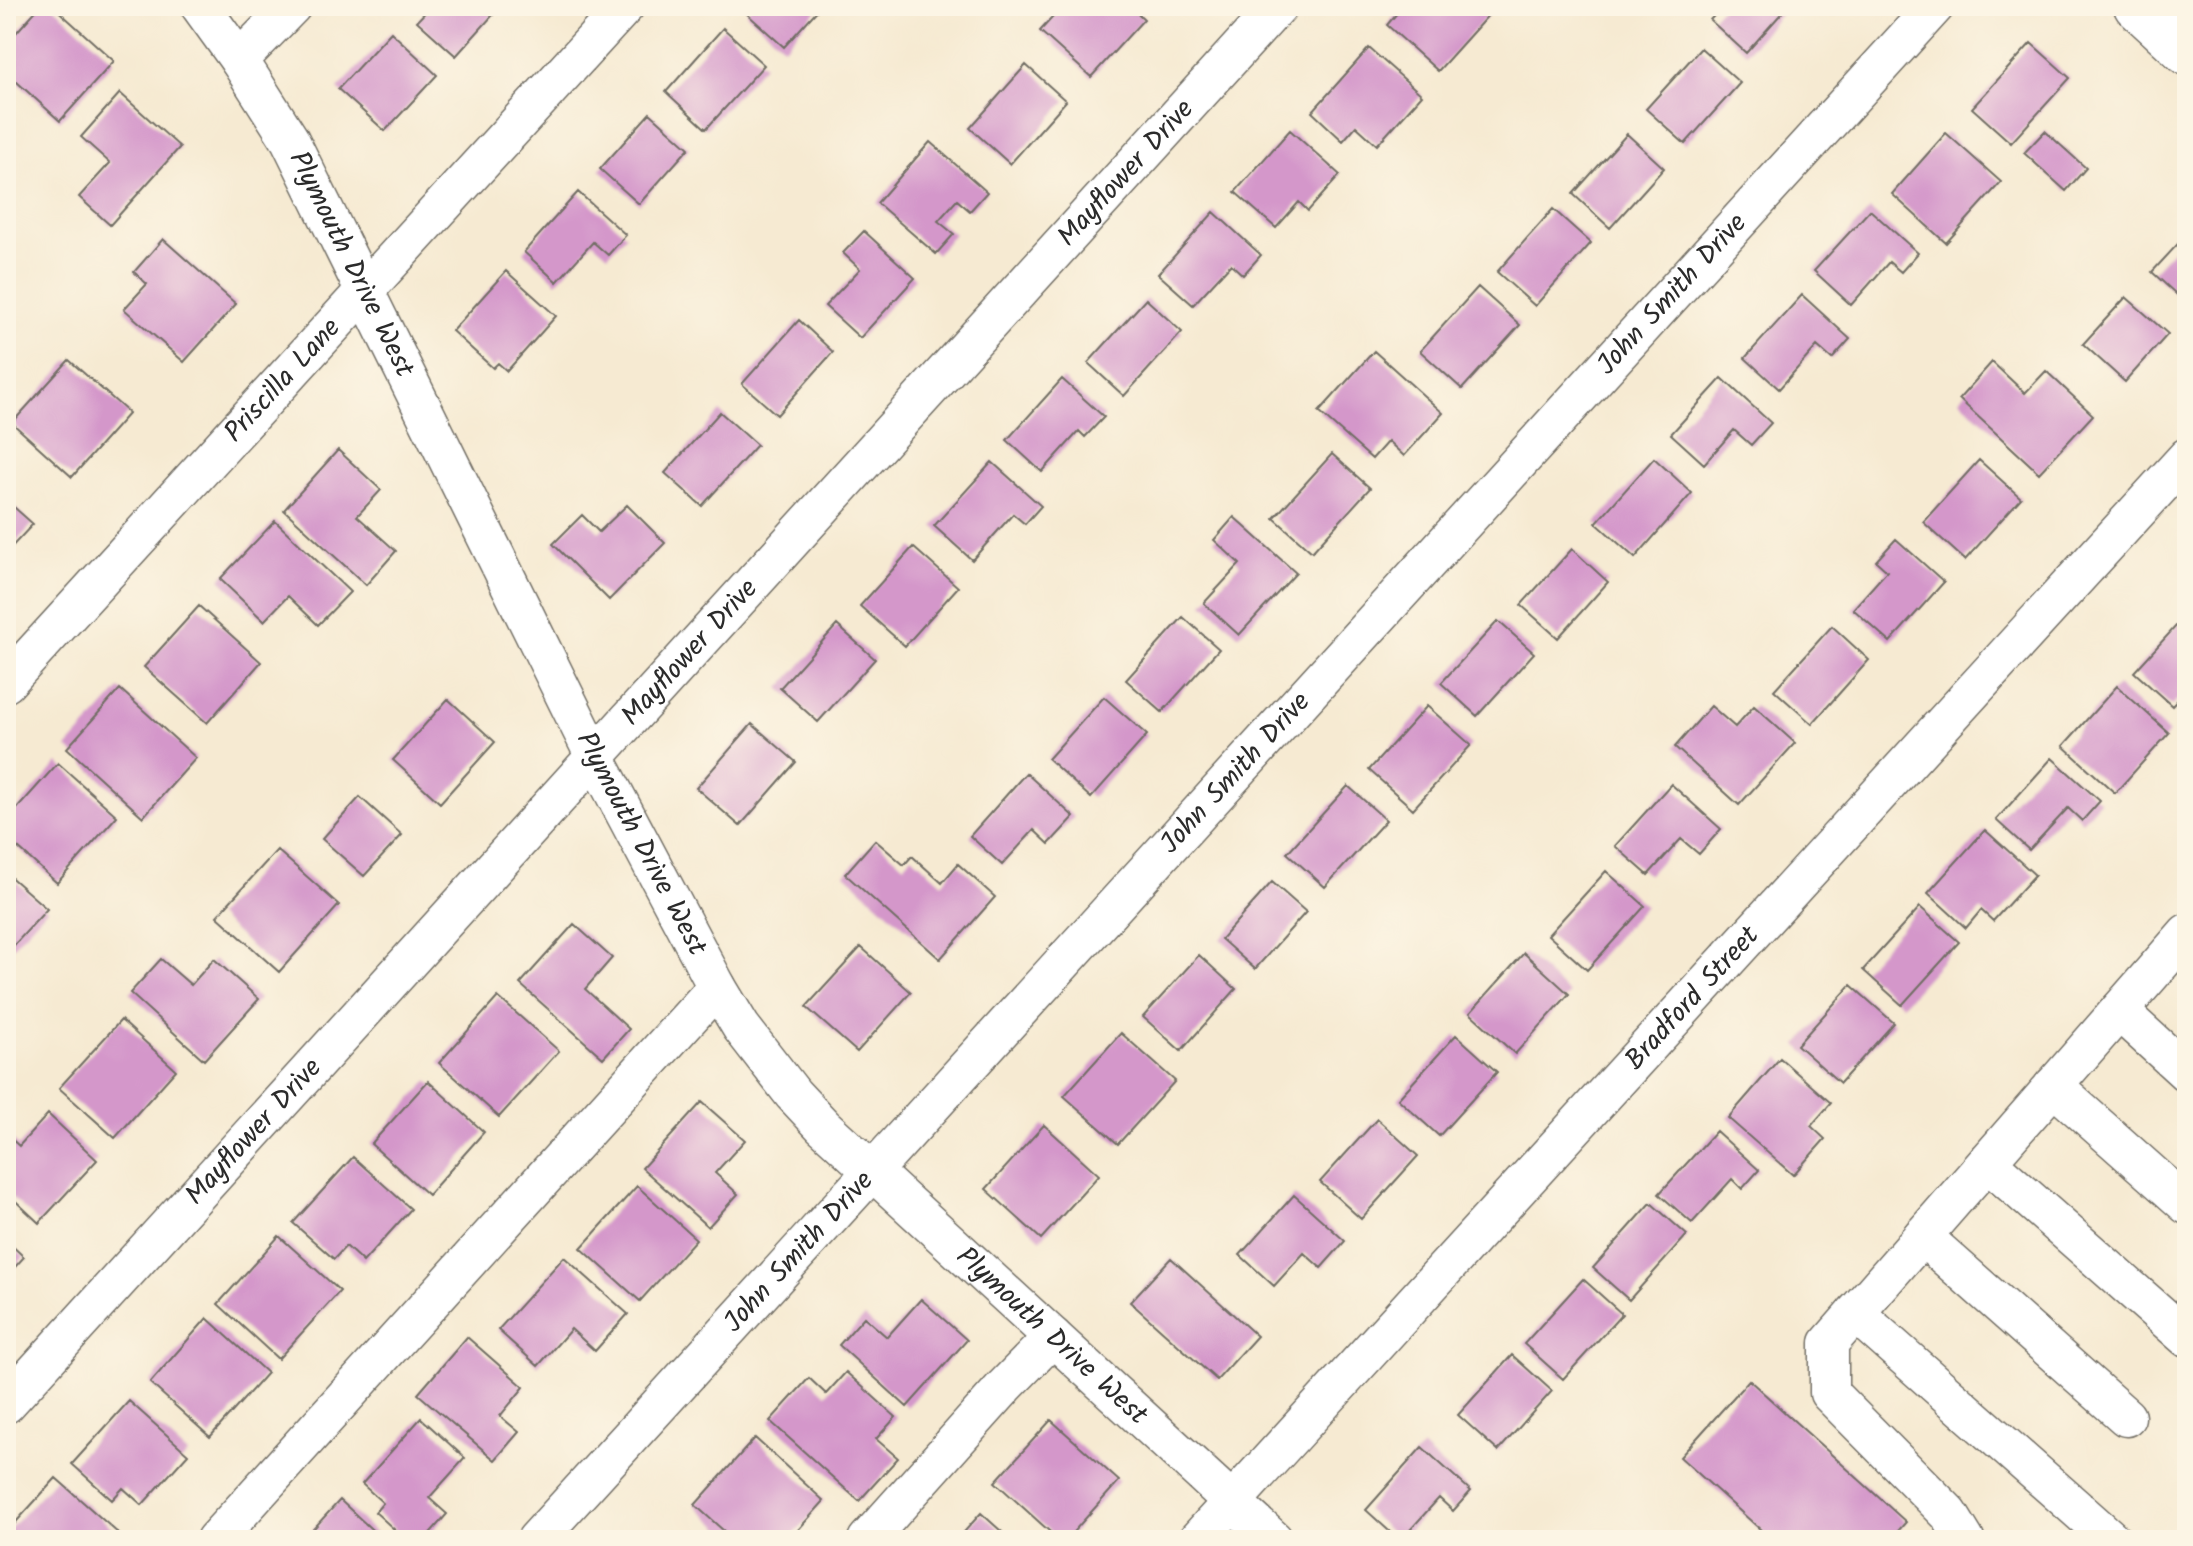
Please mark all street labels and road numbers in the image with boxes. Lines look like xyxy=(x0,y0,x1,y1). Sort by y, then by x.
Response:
street label: Mayflower Drive xyxy=(1046,89,1206,257)
street label: Plymouth Drive West xyxy=(276,143,427,386)
street label: John Smith Drive xyxy=(1586,203,1759,386)
street label: Priscilla Lane xyxy=(213,307,352,453)
street label: Mayflower Drive xyxy=(610,568,769,737)
street label: John Smith Drive xyxy=(1149,681,1322,864)
street label: Plymouth Drive West xyxy=(563,724,720,965)
street label: Bradford Street xyxy=(1614,915,1771,1081)
street label: Mayflower Drive xyxy=(174,1047,333,1216)
street label: John Smith Drive xyxy=(713,1160,885,1343)
street label: Plymouth Drive West xyxy=(945,1236,1159,1437)

